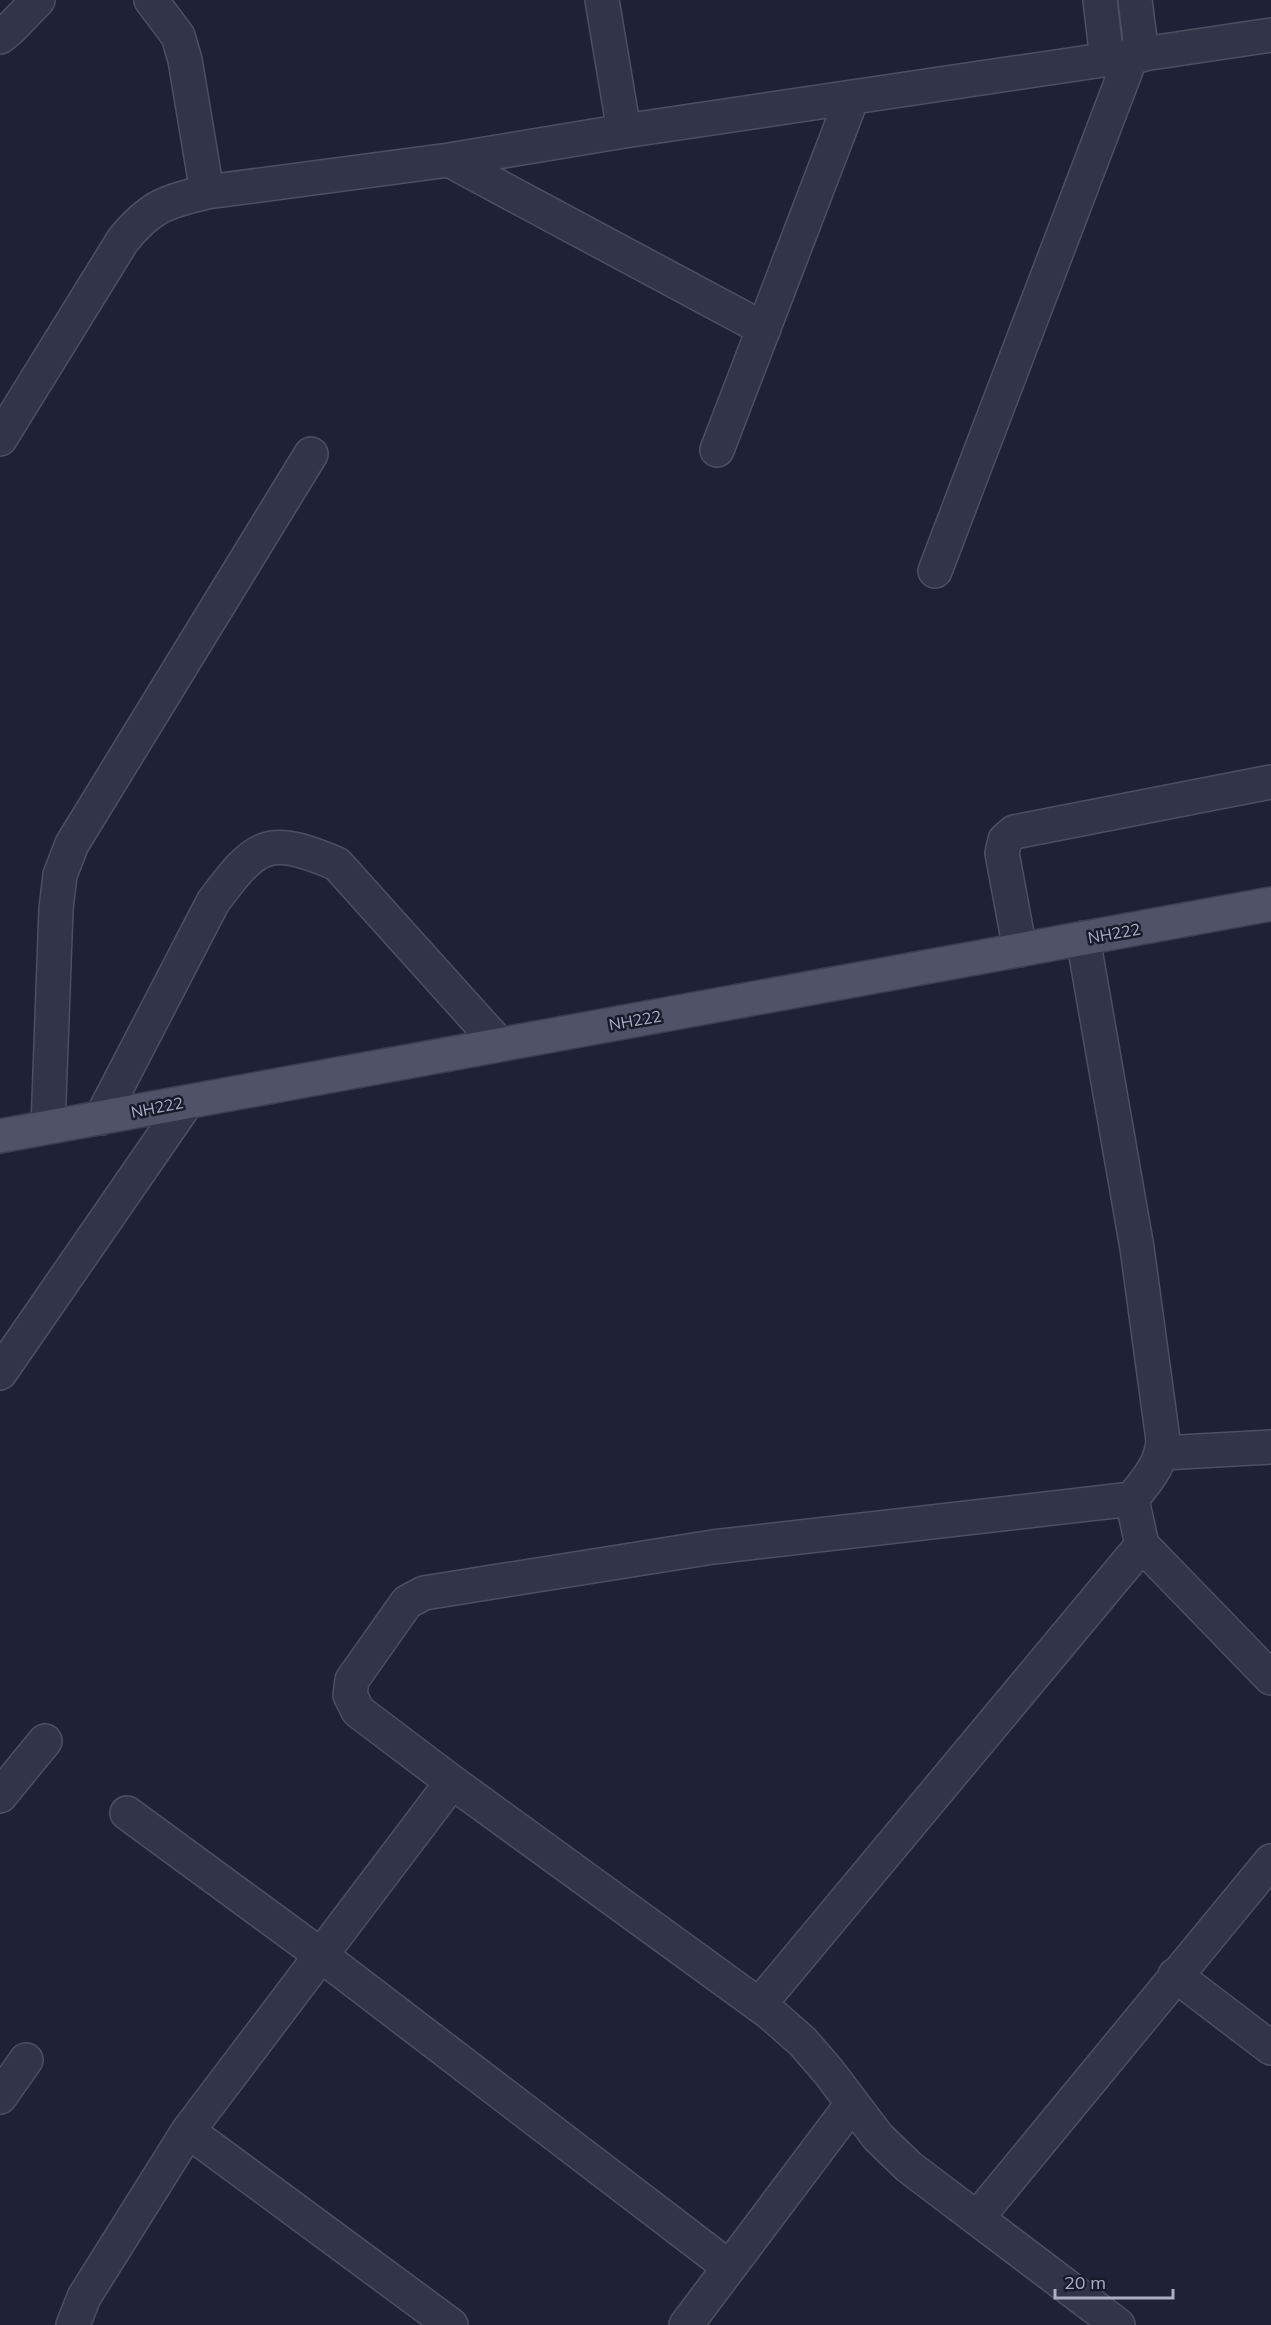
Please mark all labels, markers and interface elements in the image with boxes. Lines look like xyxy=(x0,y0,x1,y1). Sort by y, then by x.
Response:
street label: NH222 xyxy=(1086,919,1142,947)
street label: NH222 xyxy=(607,1006,663,1034)
street label: NH222 xyxy=(129,1092,185,1122)
scale bar xyxy=(1055,2262,1174,2300)
text: 20 m xyxy=(1064,2271,1106,2294)

